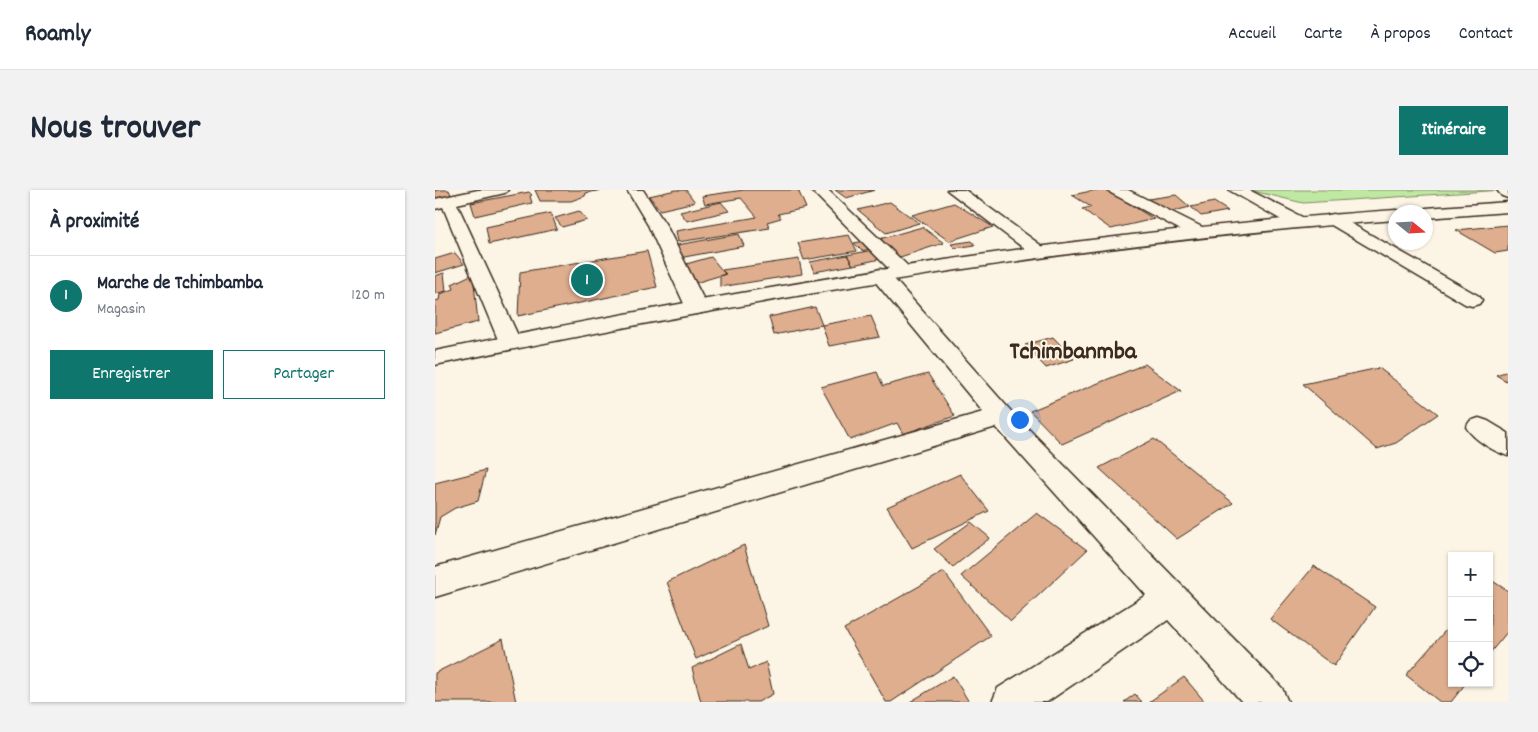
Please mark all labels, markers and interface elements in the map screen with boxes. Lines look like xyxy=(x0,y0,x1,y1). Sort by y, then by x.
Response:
text: Roamly xyxy=(25,18,91,52)
text: Accueil xyxy=(1228,22,1276,47)
text: Carte xyxy=(1304,22,1343,47)
text: À propos xyxy=(1371,22,1431,47)
text: Contact xyxy=(1459,22,1513,47)
text: Nous trouver xyxy=(30,105,200,155)
button: Itinéraire xyxy=(1399,106,1508,155)
north arrow xyxy=(1388,205,1433,250)
text: À proximité xyxy=(50,208,139,238)
pin: 1 xyxy=(571,261,603,299)
text: Marche de Tchimbamba xyxy=(97,271,263,298)
text: 1 xyxy=(64,284,68,307)
text: 120 m xyxy=(351,284,385,307)
text: Magasin xyxy=(97,298,145,321)
district label: Tchimbanmba xyxy=(1009,335,1138,371)
button: Enregistrer xyxy=(50,350,213,399)
button: Partager xyxy=(223,350,385,399)
your location xyxy=(1007,407,1033,433)
map controls xyxy=(1448,552,1493,687)
button: + xyxy=(1448,552,1493,597)
button: − xyxy=(1448,597,1493,642)
button: locate xyxy=(1448,642,1493,687)

